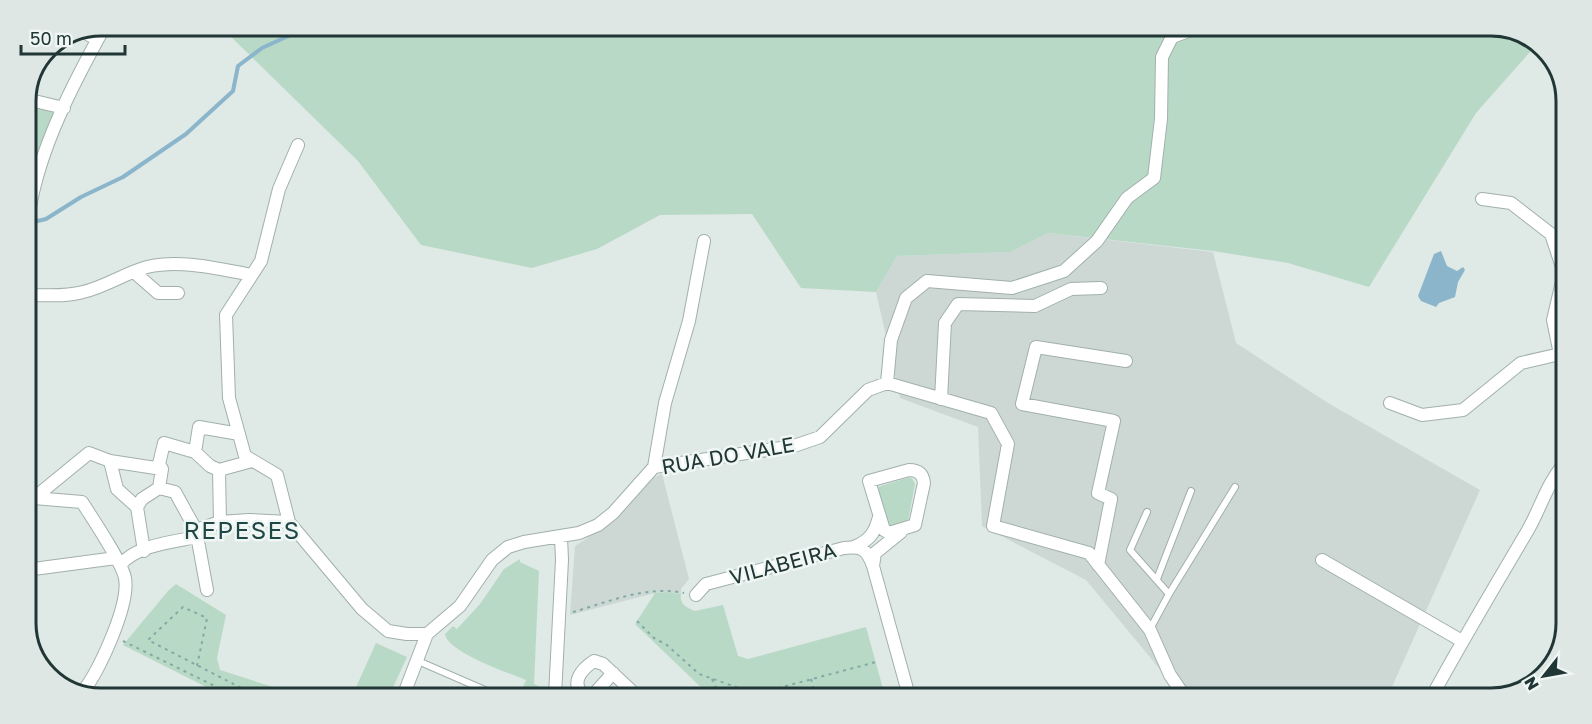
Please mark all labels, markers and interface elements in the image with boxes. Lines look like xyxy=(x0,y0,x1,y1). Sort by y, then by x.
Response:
scale bar xyxy=(21,18,124,56)
text: 50 m xyxy=(30,27,72,49)
street label: RUA DO VALE xyxy=(659,431,796,480)
district label: REPESES xyxy=(183,515,301,544)
street label: VILABEIRA xyxy=(727,536,839,590)
north arrow xyxy=(1514,646,1574,706)
text: N xyxy=(1519,673,1543,694)

